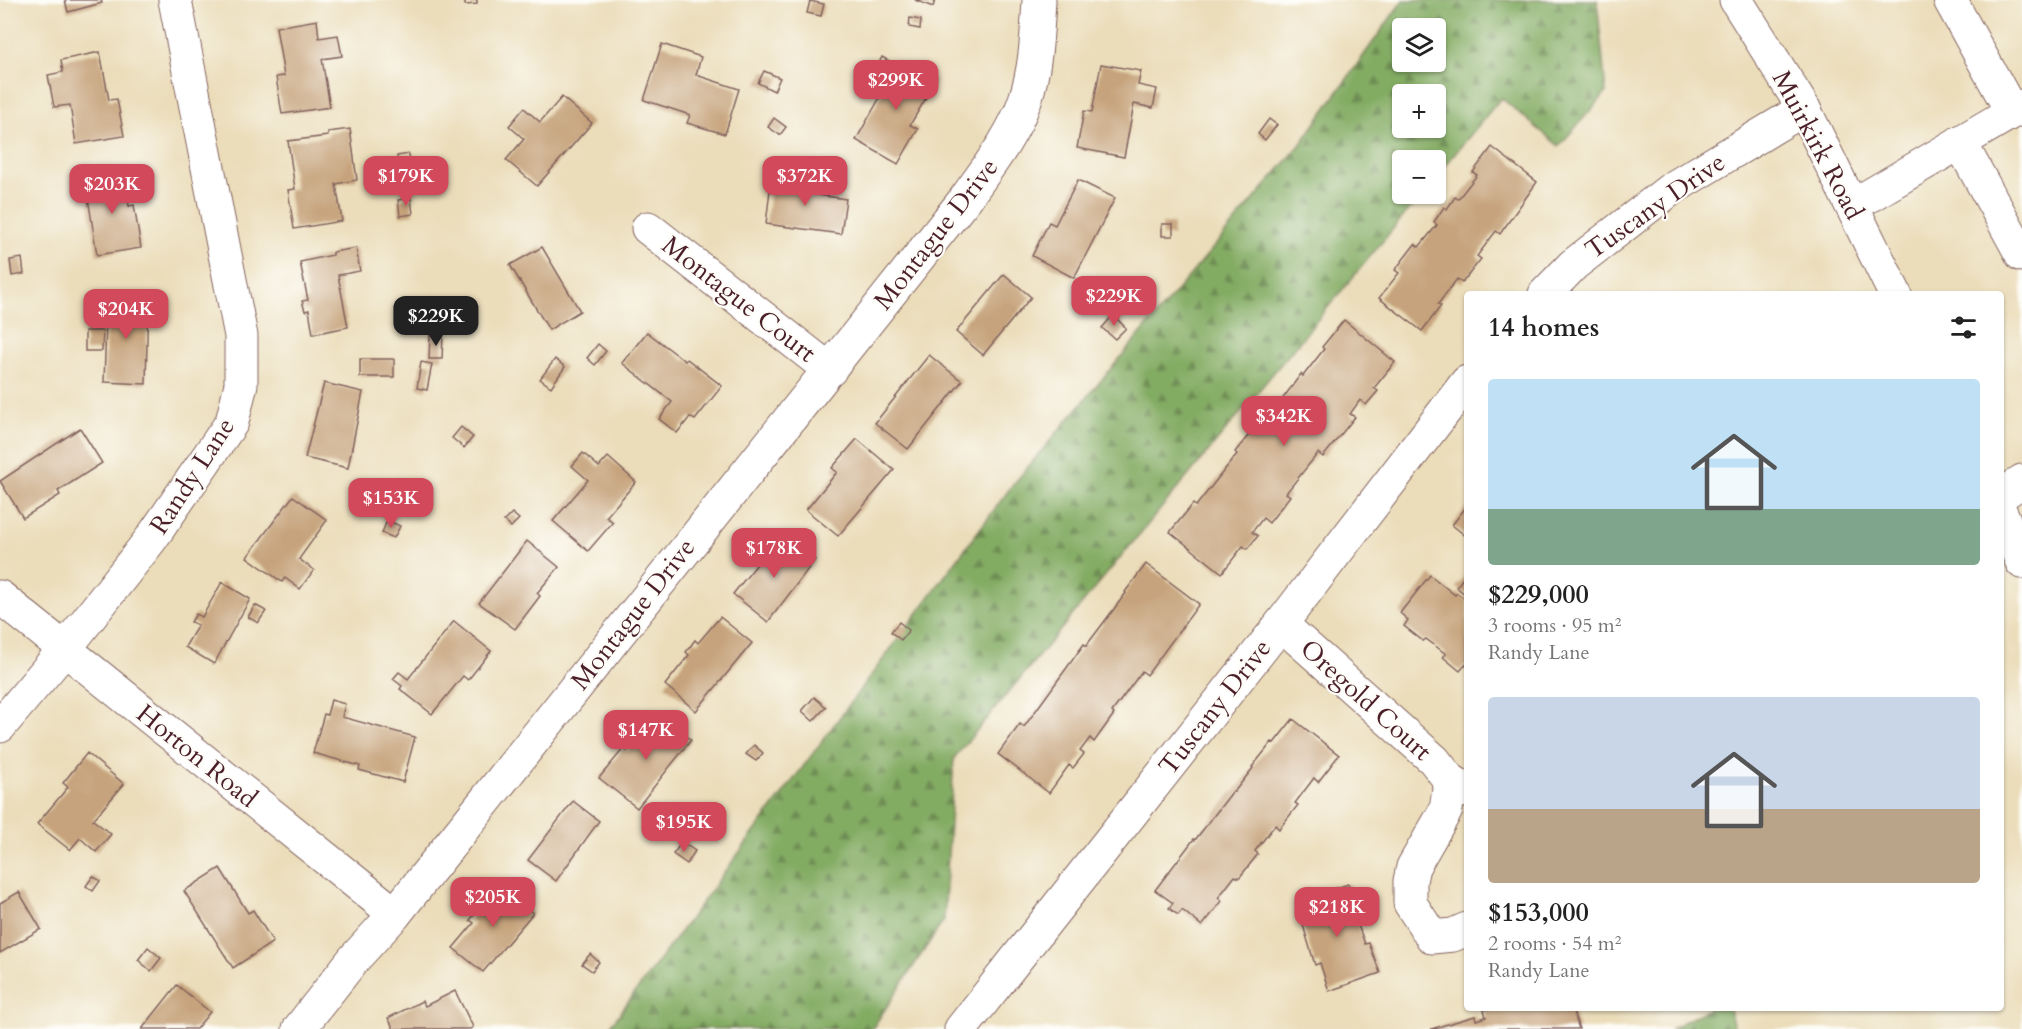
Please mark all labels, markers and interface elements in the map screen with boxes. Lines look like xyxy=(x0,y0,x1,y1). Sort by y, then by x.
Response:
map controls xyxy=(1392,18,1446,204)
button: layers xyxy=(1392,18,1446,72)
pin: $299K xyxy=(854,60,938,111)
street label: Muirkirk Road xyxy=(1764,64,1872,226)
text: $299K xyxy=(867,66,925,93)
button: + xyxy=(1392,84,1446,138)
street label: Tuscany Drive xyxy=(1578,145,1732,267)
button: − xyxy=(1392,150,1446,204)
street label: Montague Drive xyxy=(866,151,1006,317)
pin: $179K xyxy=(364,156,448,207)
pin: $372K xyxy=(763,156,847,207)
text: $179K xyxy=(377,162,435,189)
text: $372K xyxy=(776,162,834,189)
pin: $203K xyxy=(70,164,154,215)
text: $203K xyxy=(83,170,141,197)
street label: Montague Court xyxy=(655,228,823,370)
pin: $229K xyxy=(1072,276,1156,327)
text: $229K xyxy=(1085,282,1143,309)
pin: $204K xyxy=(84,289,168,340)
text: $204K xyxy=(97,295,155,322)
pin: $229K xyxy=(394,296,478,347)
text: $229K xyxy=(407,302,465,329)
text: 14 homes xyxy=(1488,310,1599,345)
icon: filters xyxy=(1947,311,1980,344)
pin: $342K xyxy=(1242,396,1326,447)
text: $342K xyxy=(1255,402,1313,429)
street label: Randy Lane xyxy=(141,411,243,541)
icon: home xyxy=(1680,418,1788,526)
pin: $153K xyxy=(349,478,433,529)
text: $153K xyxy=(362,484,420,511)
pin: $178K xyxy=(732,528,816,579)
street label: Montague Drive xyxy=(563,531,703,697)
text: $178K xyxy=(745,534,803,561)
text: $229,000 xyxy=(1488,577,1589,612)
text: 3 rooms · 95 m² xyxy=(1488,612,1621,639)
street label: Tuscany Drive xyxy=(1151,632,1279,782)
street label: Oregold Court xyxy=(1293,632,1439,768)
text: Randy Lane xyxy=(1488,639,1590,666)
street label: Horton Road xyxy=(129,696,265,816)
pin: $147K xyxy=(604,710,688,761)
text: $147K xyxy=(617,716,675,743)
icon: home xyxy=(1680,736,1788,844)
pin: $195K xyxy=(642,802,726,853)
text: $195K xyxy=(655,808,713,835)
pin: $205K xyxy=(451,877,535,928)
text: $205K xyxy=(464,883,522,910)
pin: $218K xyxy=(1295,887,1379,938)
text: $218K xyxy=(1308,893,1366,920)
text: $153,000 xyxy=(1488,895,1589,930)
text: 2 rooms · 54 m² xyxy=(1488,930,1621,957)
text: Randy Lane xyxy=(1488,957,1590,984)

